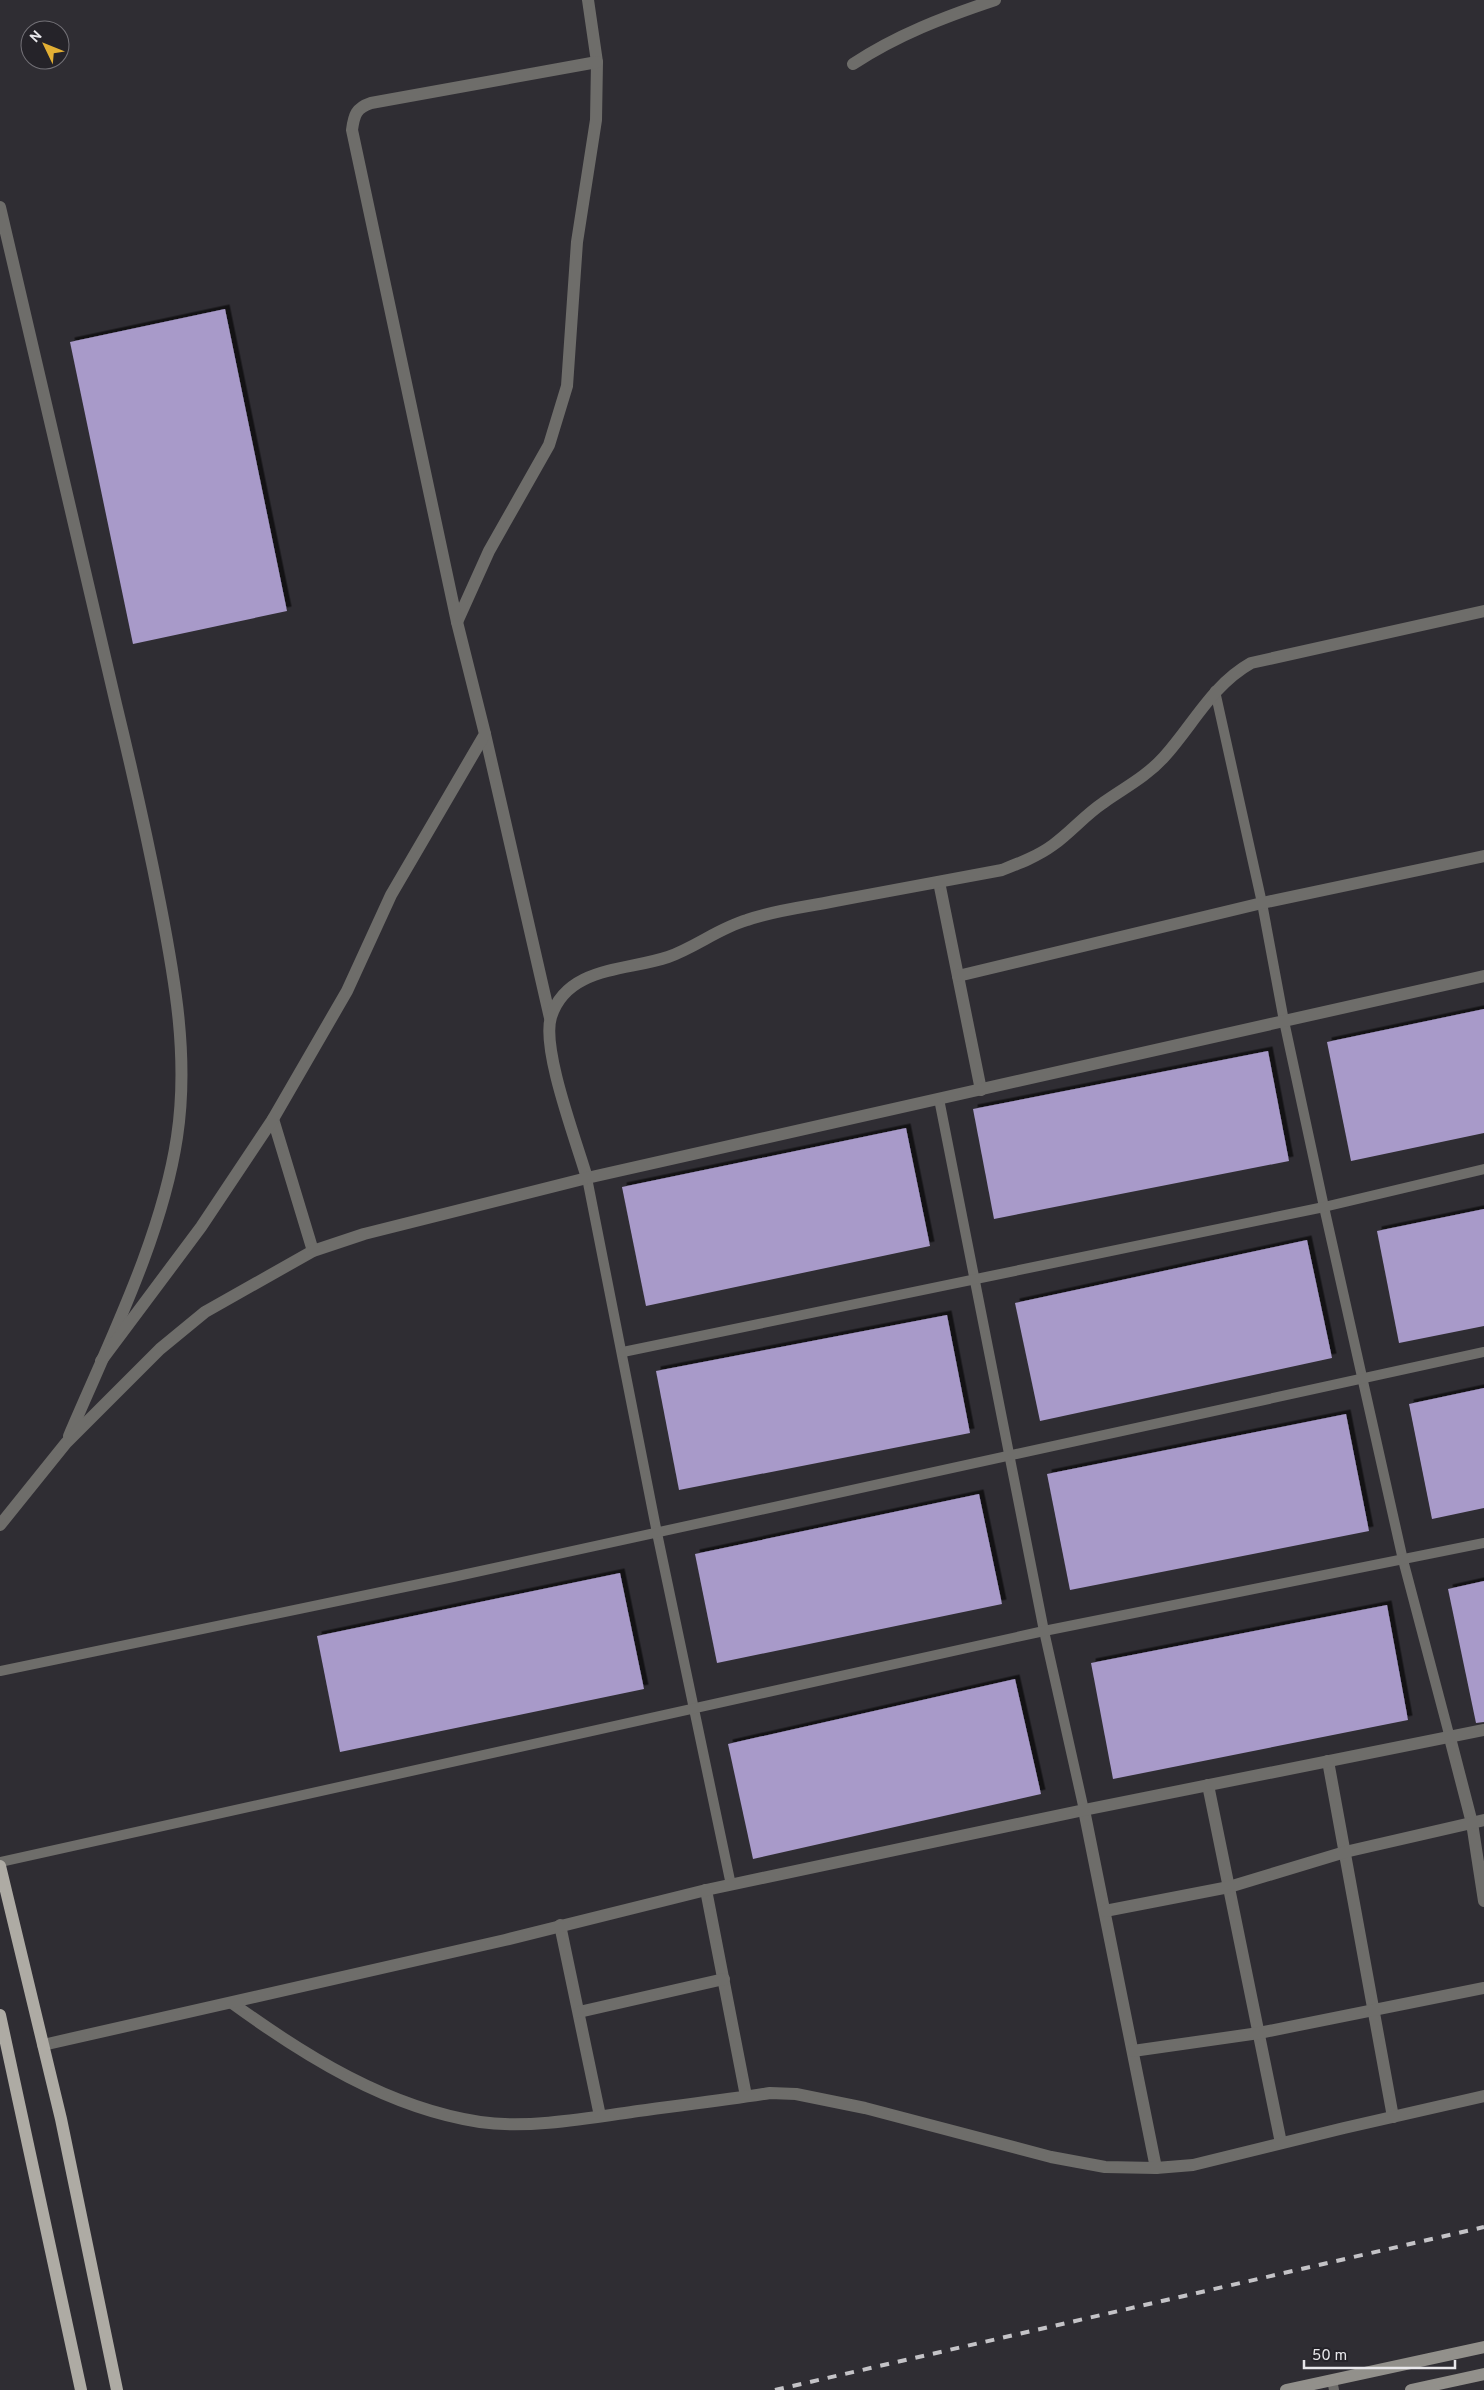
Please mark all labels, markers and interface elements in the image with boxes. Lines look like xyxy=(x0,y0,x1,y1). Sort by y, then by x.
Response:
north arrow xyxy=(20,20,70,70)
text: N xyxy=(27,28,46,47)
scale bar xyxy=(1304,2338,1455,2370)
text: 50 m xyxy=(1312,2347,1347,2366)

